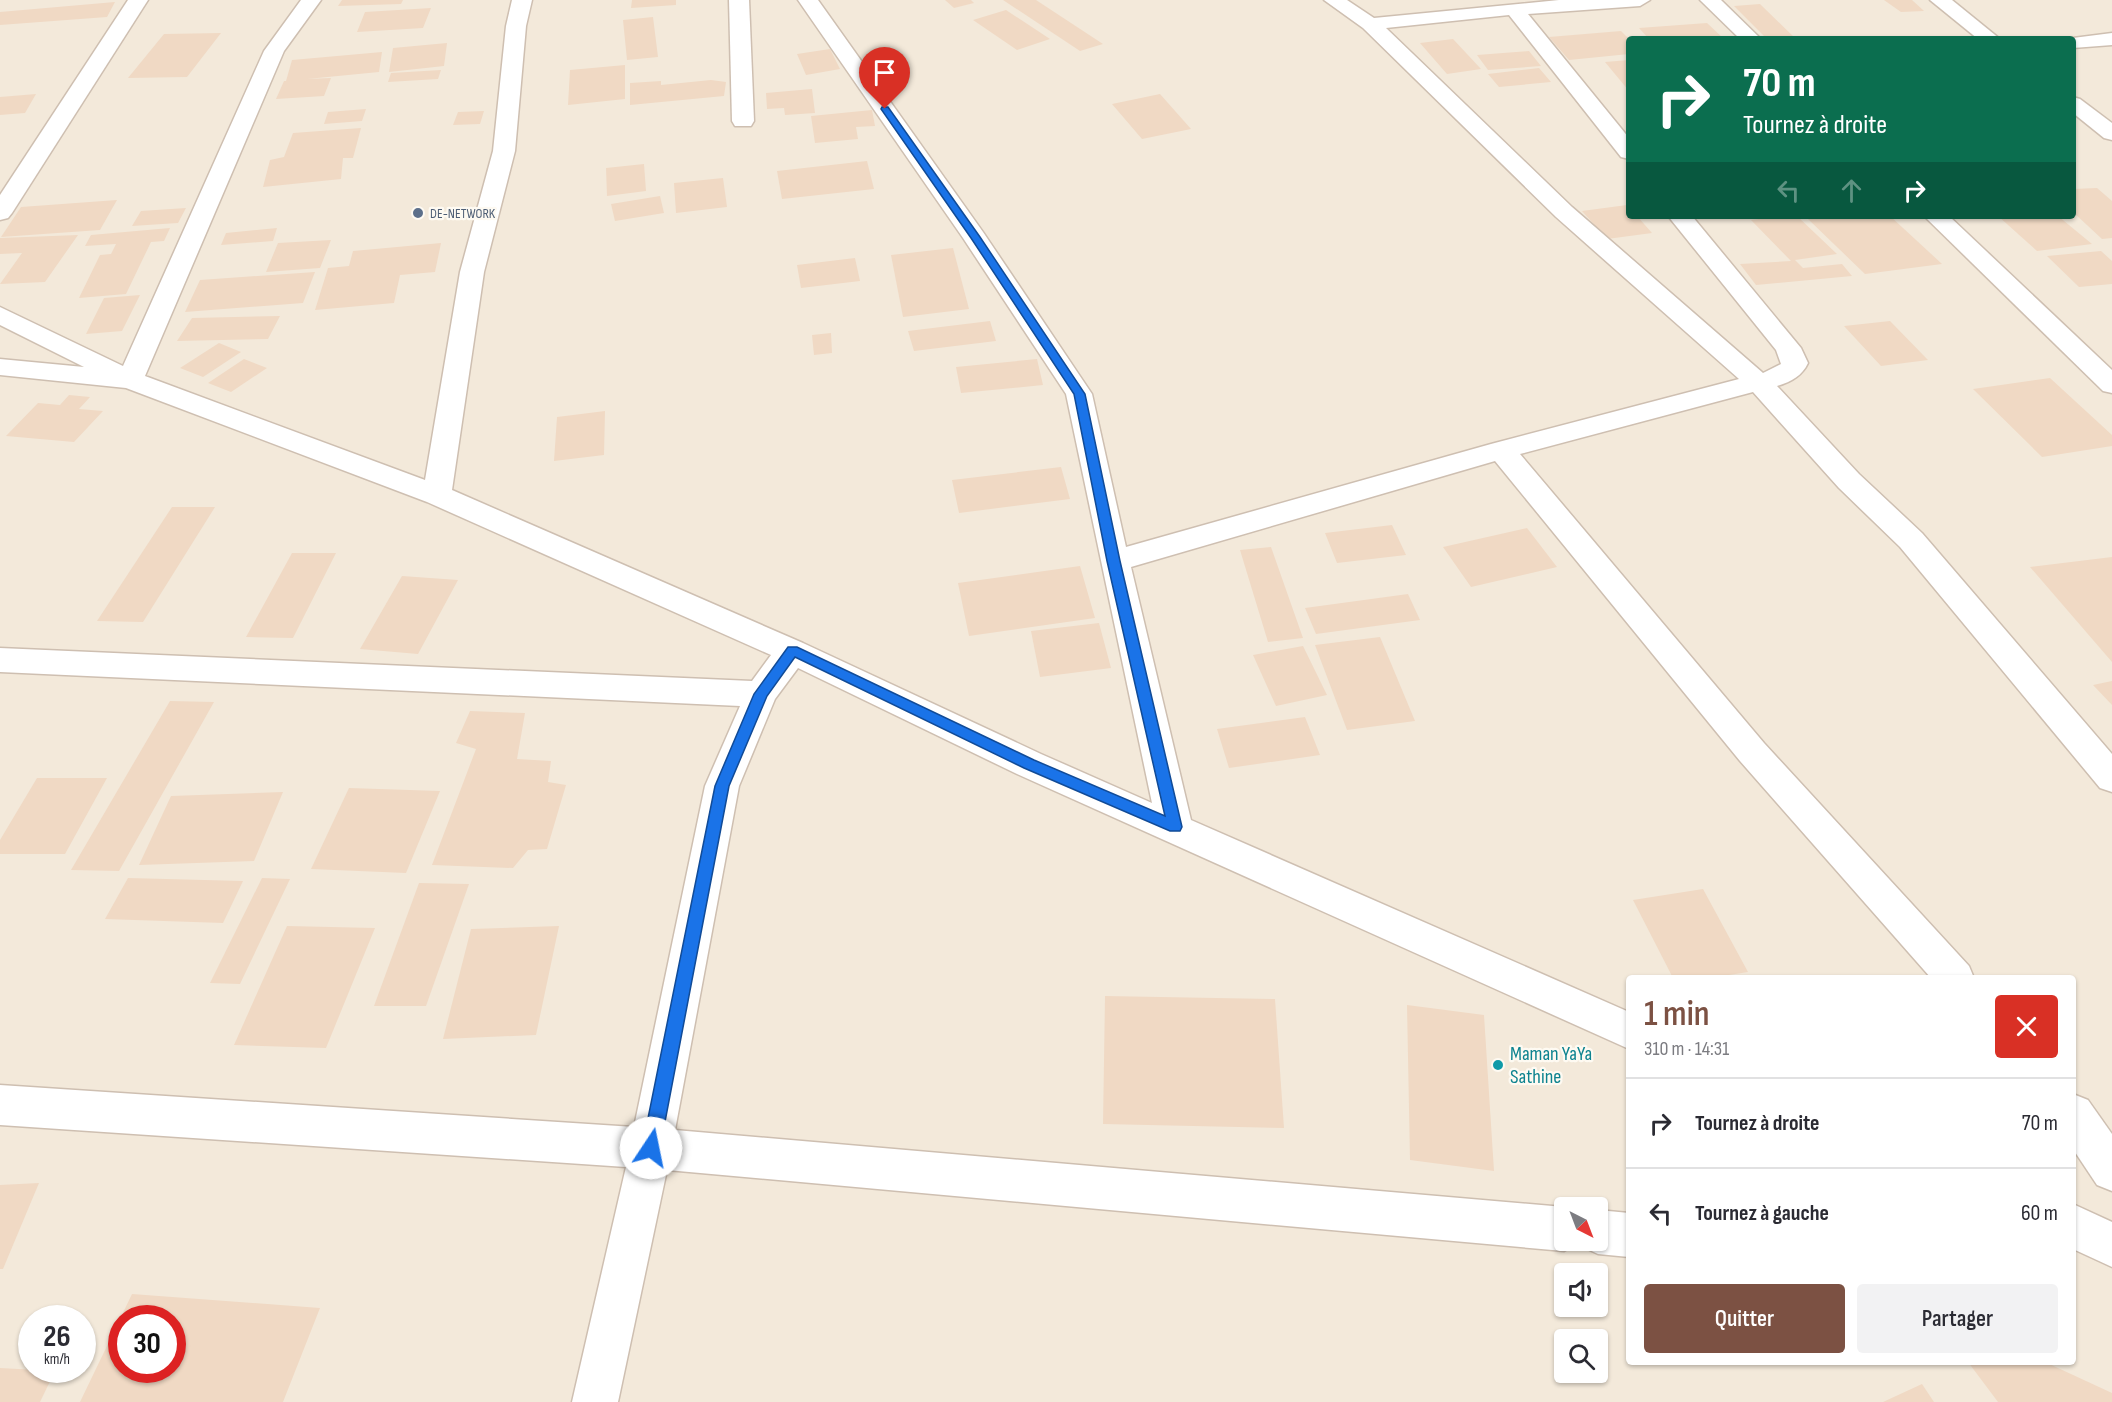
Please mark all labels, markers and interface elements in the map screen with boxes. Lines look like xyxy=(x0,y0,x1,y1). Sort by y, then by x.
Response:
pin xyxy=(859,47,910,109)
icon: arrive xyxy=(868,56,901,89)
text: 70 m xyxy=(1743,58,1816,109)
icon: right xyxy=(1644,60,1722,138)
text: Tournez à droite xyxy=(1743,109,1887,141)
icon: left xyxy=(1772,174,1805,207)
icon: ahead xyxy=(1835,174,1868,207)
icon: right xyxy=(1898,174,1931,207)
place label: DE-NETWORK xyxy=(430,205,496,222)
marker: DE-NETWORK xyxy=(411,206,425,220)
text: 1 min xyxy=(1644,993,1709,1036)
button: close xyxy=(1995,995,2058,1058)
text: 310 m · 14:31 xyxy=(1644,1037,1729,1061)
place label: Maman YaYa Sathine xyxy=(1510,1042,1592,1089)
marker: Maman YaYa Sathine xyxy=(1491,1058,1505,1072)
icon: right xyxy=(1644,1107,1677,1140)
text: Tournez à droite xyxy=(1695,1110,1820,1137)
text: 70 m xyxy=(2022,1110,2058,1137)
position arrow xyxy=(619,1116,683,1180)
north arrow xyxy=(1554,1197,1608,1251)
map controls xyxy=(1554,1197,1608,1383)
icon: left xyxy=(1644,1197,1677,1230)
text: Tournez à gauche xyxy=(1695,1200,1829,1227)
text: 60 m xyxy=(2021,1200,2058,1227)
button: sound xyxy=(1554,1263,1608,1317)
button: Quitter xyxy=(1644,1284,1845,1353)
button: Partager xyxy=(1857,1284,2058,1353)
speed limit sign: 30 xyxy=(108,1305,186,1383)
text: 26 xyxy=(43,1319,71,1355)
button: search xyxy=(1554,1329,1608,1383)
text: km/h xyxy=(44,1350,70,1369)

